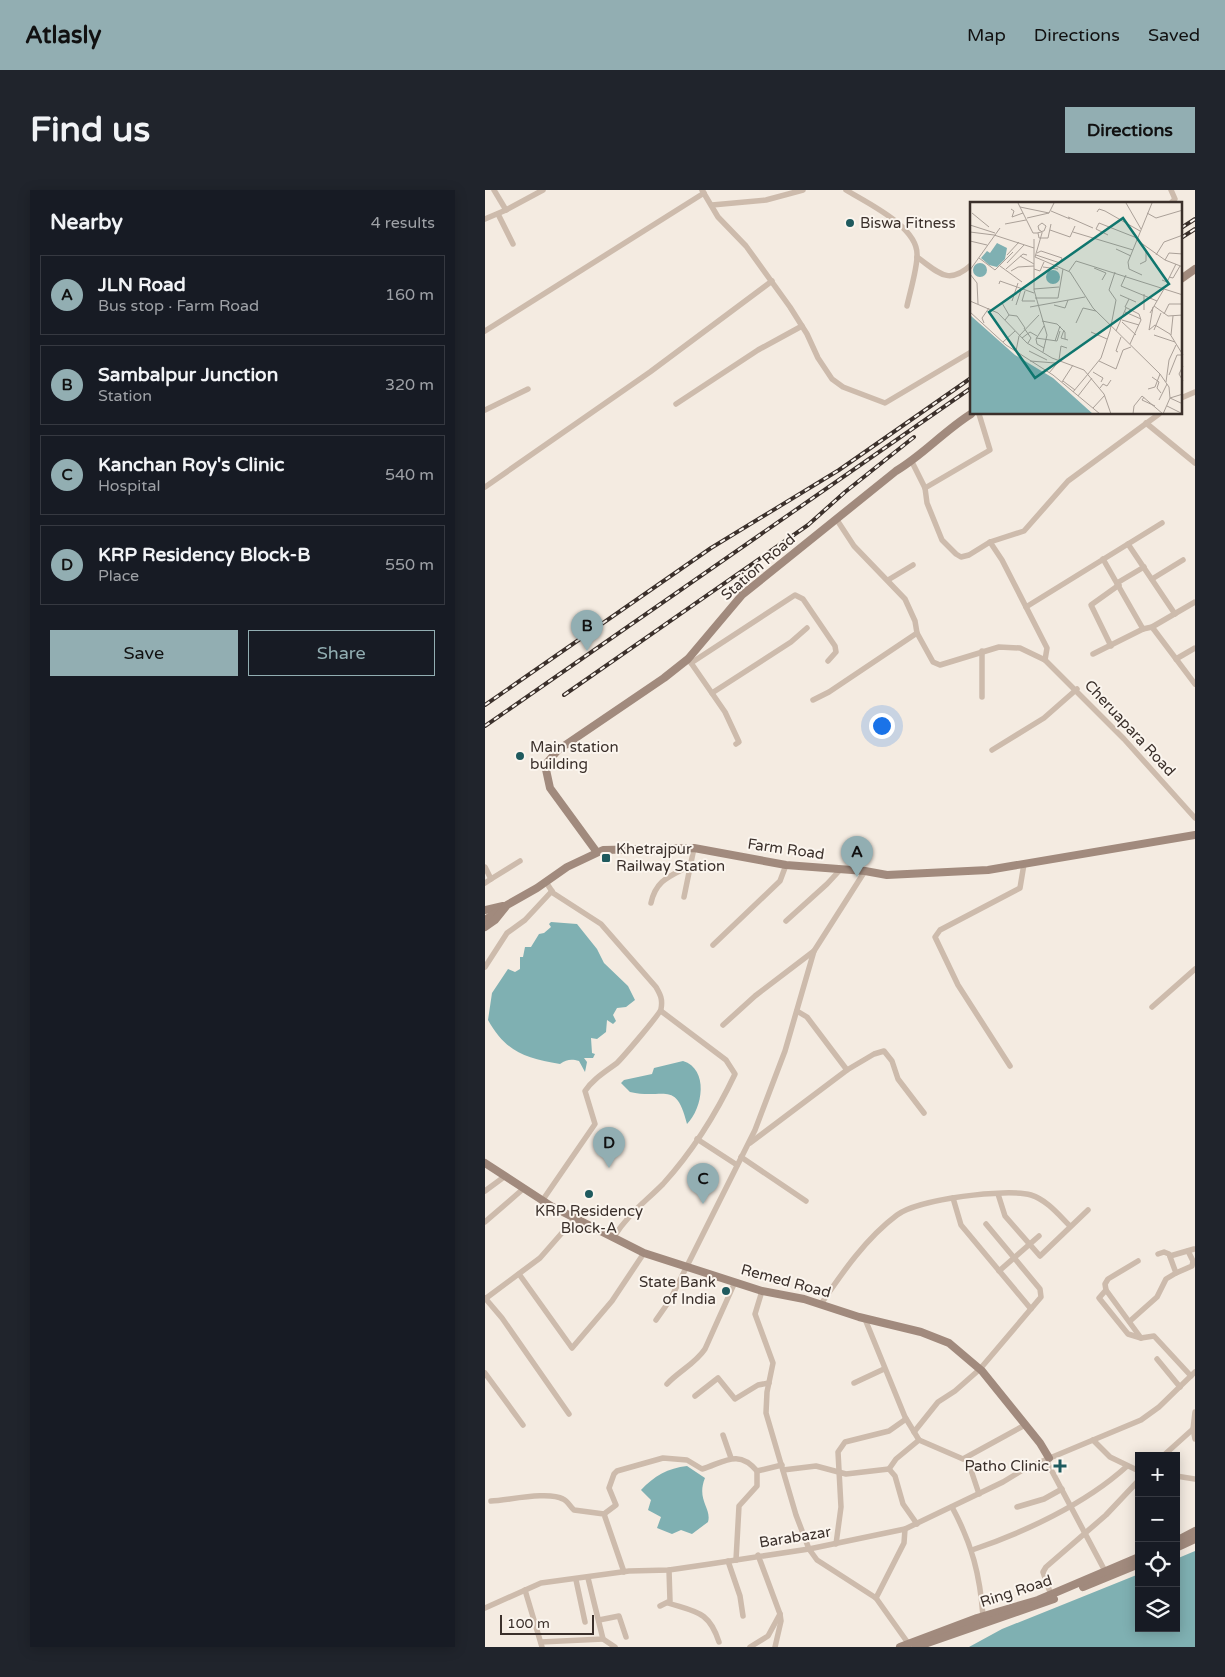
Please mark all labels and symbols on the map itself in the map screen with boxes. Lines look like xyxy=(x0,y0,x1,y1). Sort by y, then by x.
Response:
inset map xyxy=(970,202,1183,415)
place label: Biswa Fitness xyxy=(860,214,956,232)
marker: Biswa Fitness xyxy=(844,217,856,229)
street label: Station Road xyxy=(717,530,799,604)
pin: B xyxy=(571,610,603,651)
street label: Cheruapara Road xyxy=(1081,676,1179,780)
your location xyxy=(869,713,895,739)
place label: Main station building xyxy=(530,738,619,773)
marker: Main station building xyxy=(514,750,526,762)
street label: Farm Road xyxy=(746,835,826,863)
pin: A xyxy=(841,836,873,877)
place label: Khetrajpur Railway Station xyxy=(616,840,725,875)
marker: Khetrajpur Railway Station xyxy=(600,852,612,864)
pin: D xyxy=(593,1127,625,1168)
pin: C xyxy=(687,1163,719,1204)
marker: KRP Residency Block-A xyxy=(583,1188,595,1200)
place label: KRP Residency Block-A xyxy=(535,1202,643,1237)
street label: Remed Road xyxy=(739,1260,833,1302)
place label: State Bank of India xyxy=(639,1273,716,1308)
marker: State Bank of India xyxy=(720,1285,732,1297)
place label: Patho Clinic xyxy=(964,1457,1049,1475)
marker: Patho Clinic xyxy=(1053,1459,1067,1473)
street label: Barabazar xyxy=(758,1522,832,1552)
street label: Ring Road xyxy=(978,1571,1054,1611)
scale bar xyxy=(500,1612,594,1635)

